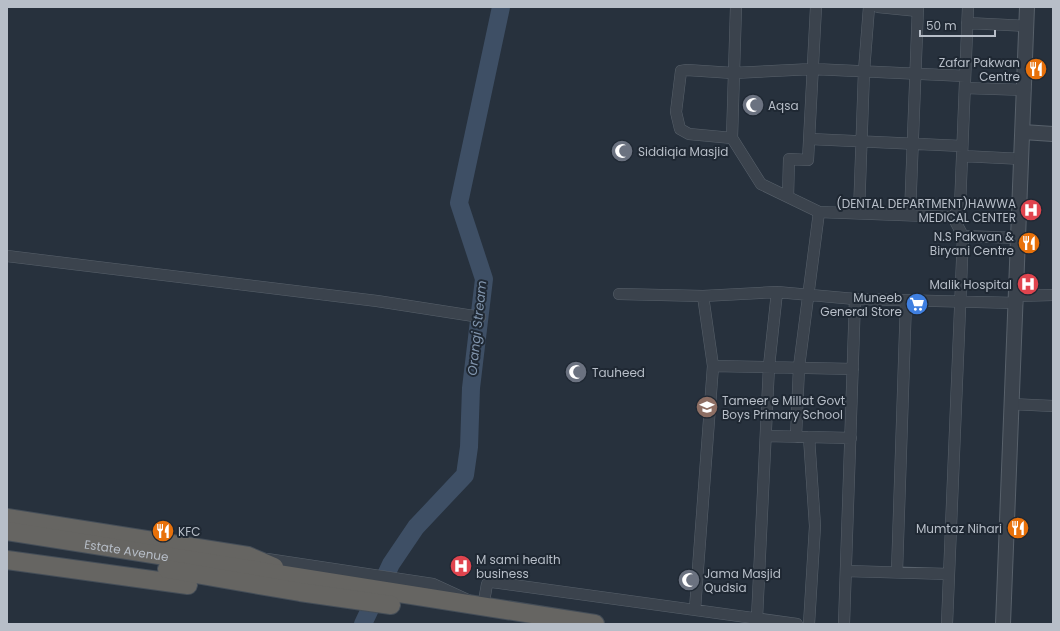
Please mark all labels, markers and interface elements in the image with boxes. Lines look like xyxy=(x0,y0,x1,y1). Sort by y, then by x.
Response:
scale bar xyxy=(920,12,995,38)
text: 50 m xyxy=(926,17,957,34)
place label: Zafar Pakwan Centre xyxy=(939,54,1020,85)
restaurant icon: Zafar Pakwan Centre xyxy=(1023,56,1049,82)
mosque icon: Aqsa xyxy=(740,92,766,118)
place label: Aqsa xyxy=(768,97,799,114)
mosque icon: Siddiqia Masjid xyxy=(609,138,635,164)
place label: Siddiqia Masjid xyxy=(638,143,728,160)
place label: (DENTAL DEPARTMENT)HAWWA MEDICAL CENTER xyxy=(836,195,1016,226)
hospital icon: (DENTAL DEPARTMENT)HAWWA MEDICAL CENTER xyxy=(1018,197,1044,223)
place label: N.S Pakwan & Biryani Centre xyxy=(930,228,1014,259)
restaurant icon: N.S Pakwan & Biryani Centre xyxy=(1016,230,1042,256)
hospital icon: Malik Hospital xyxy=(1015,271,1041,297)
place label: Malik Hospital xyxy=(930,276,1012,293)
water label: Orangi Stream xyxy=(463,280,491,376)
place label: Muneeb General Store xyxy=(820,289,902,320)
supermarket icon: Muneeb General Store xyxy=(904,291,930,317)
mosque icon: Tauheed xyxy=(563,359,589,385)
place label: Tauheed xyxy=(592,364,645,381)
place label: Tameer e Millat Govt Boys Primary School xyxy=(722,392,845,423)
school or university icon: Tameer e Millat Govt Boys Primary School xyxy=(694,394,720,420)
restaurant icon: Mumtaz Nihari xyxy=(1005,515,1031,541)
restaurant icon: KFC xyxy=(150,518,176,544)
place label: Mumtaz Nihari xyxy=(916,520,1002,537)
place label: KFC xyxy=(178,523,201,540)
street label: Estate Avenue xyxy=(83,535,170,565)
place label: M sami health business xyxy=(476,551,561,582)
hospital icon: M sami health business xyxy=(448,553,474,579)
place label: Jama Masjid Qudsia xyxy=(704,565,781,596)
mosque icon: Jama Masjid Qudsia xyxy=(676,567,702,593)

